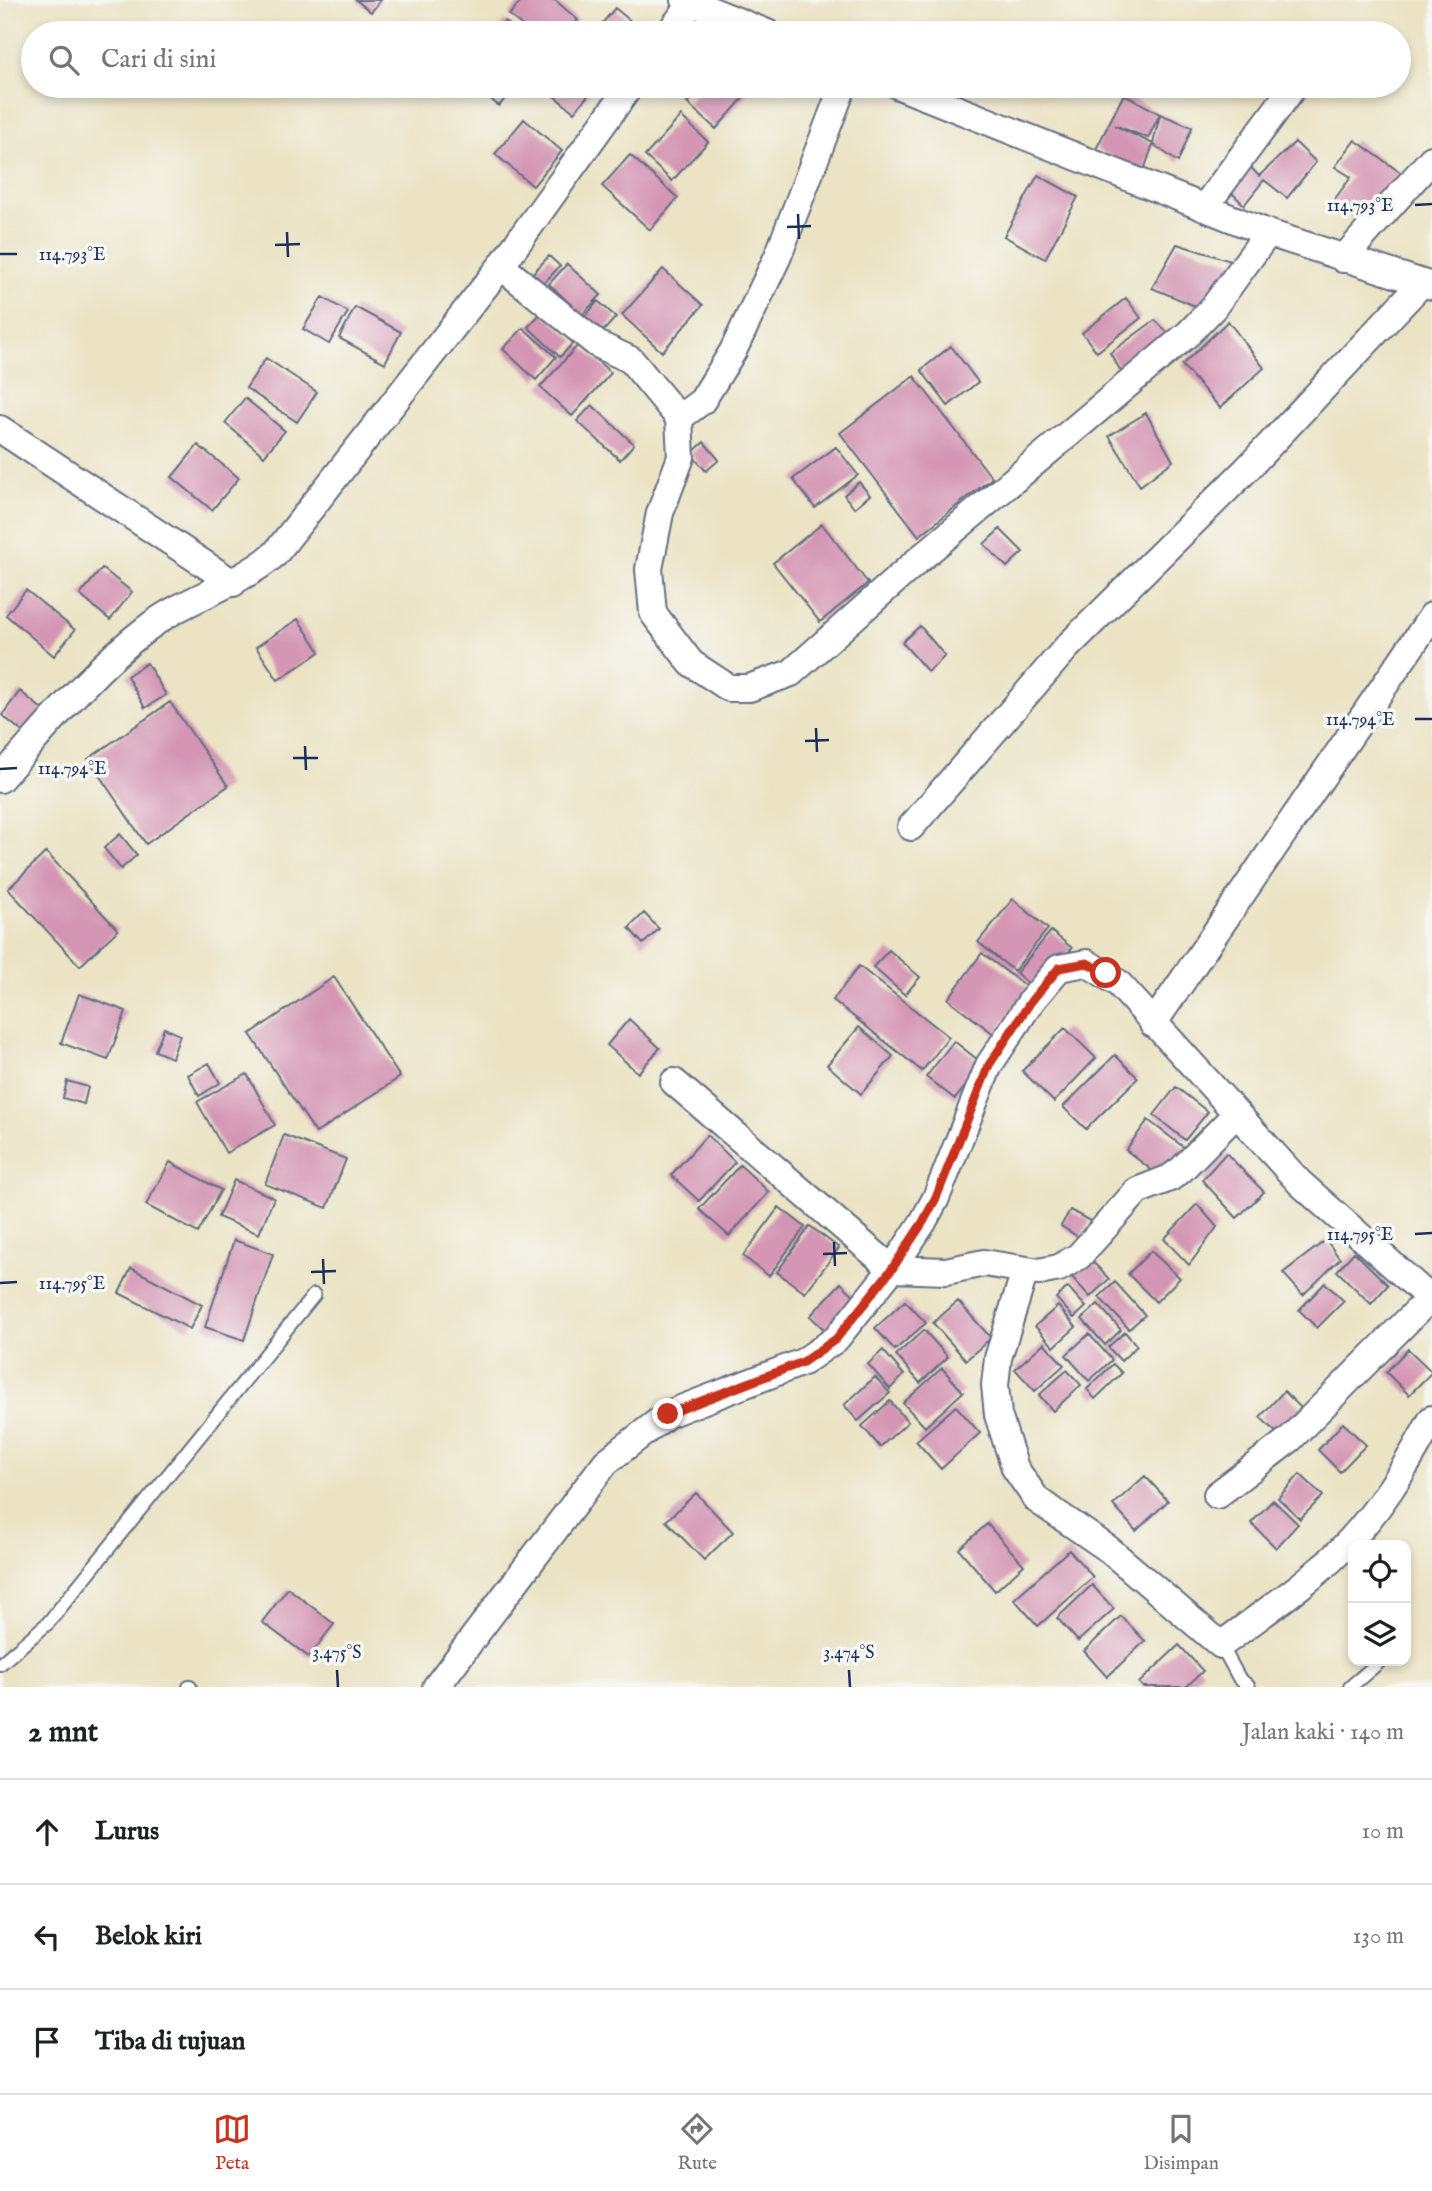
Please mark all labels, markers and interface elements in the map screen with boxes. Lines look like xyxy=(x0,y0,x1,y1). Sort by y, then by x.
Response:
search box xyxy=(21,21,1411,98)
icon: search xyxy=(45,41,83,79)
text: Cari di sini xyxy=(101,43,216,76)
text: 114.793°E xyxy=(1327,195,1393,218)
text: 114.793°E xyxy=(39,244,105,267)
text: 114.794°E xyxy=(1326,709,1394,732)
text: 114.794°E xyxy=(38,758,106,781)
route start xyxy=(1090,957,1121,988)
text: 114.795°E xyxy=(1327,1224,1393,1247)
text: 114.795°E xyxy=(39,1273,105,1296)
route end xyxy=(652,1398,683,1429)
map controls xyxy=(1348,1540,1411,1666)
button: locate xyxy=(1348,1540,1411,1603)
button: layers xyxy=(1348,1603,1411,1666)
text: 3.475°S xyxy=(313,1642,361,1665)
text: 3.474°S xyxy=(823,1642,875,1665)
text: 2 mnt xyxy=(28,1714,98,1752)
text: Jalan kaki · 140 m xyxy=(1242,1718,1404,1747)
icon: ahead xyxy=(28,1813,66,1851)
text: Lurus xyxy=(95,1815,159,1848)
text: 10 m xyxy=(1361,1817,1404,1846)
icon: left xyxy=(28,1918,66,1956)
text: Belok kiri xyxy=(95,1920,202,1953)
text: 130 m xyxy=(1353,1922,1404,1951)
icon: arrive xyxy=(28,2023,66,2061)
text: Tiba di tujuan xyxy=(95,2025,245,2058)
tab: Peta xyxy=(213,2110,251,2176)
tab: Rute xyxy=(678,2110,717,2176)
tab: Disimpan xyxy=(1143,2110,1219,2176)

